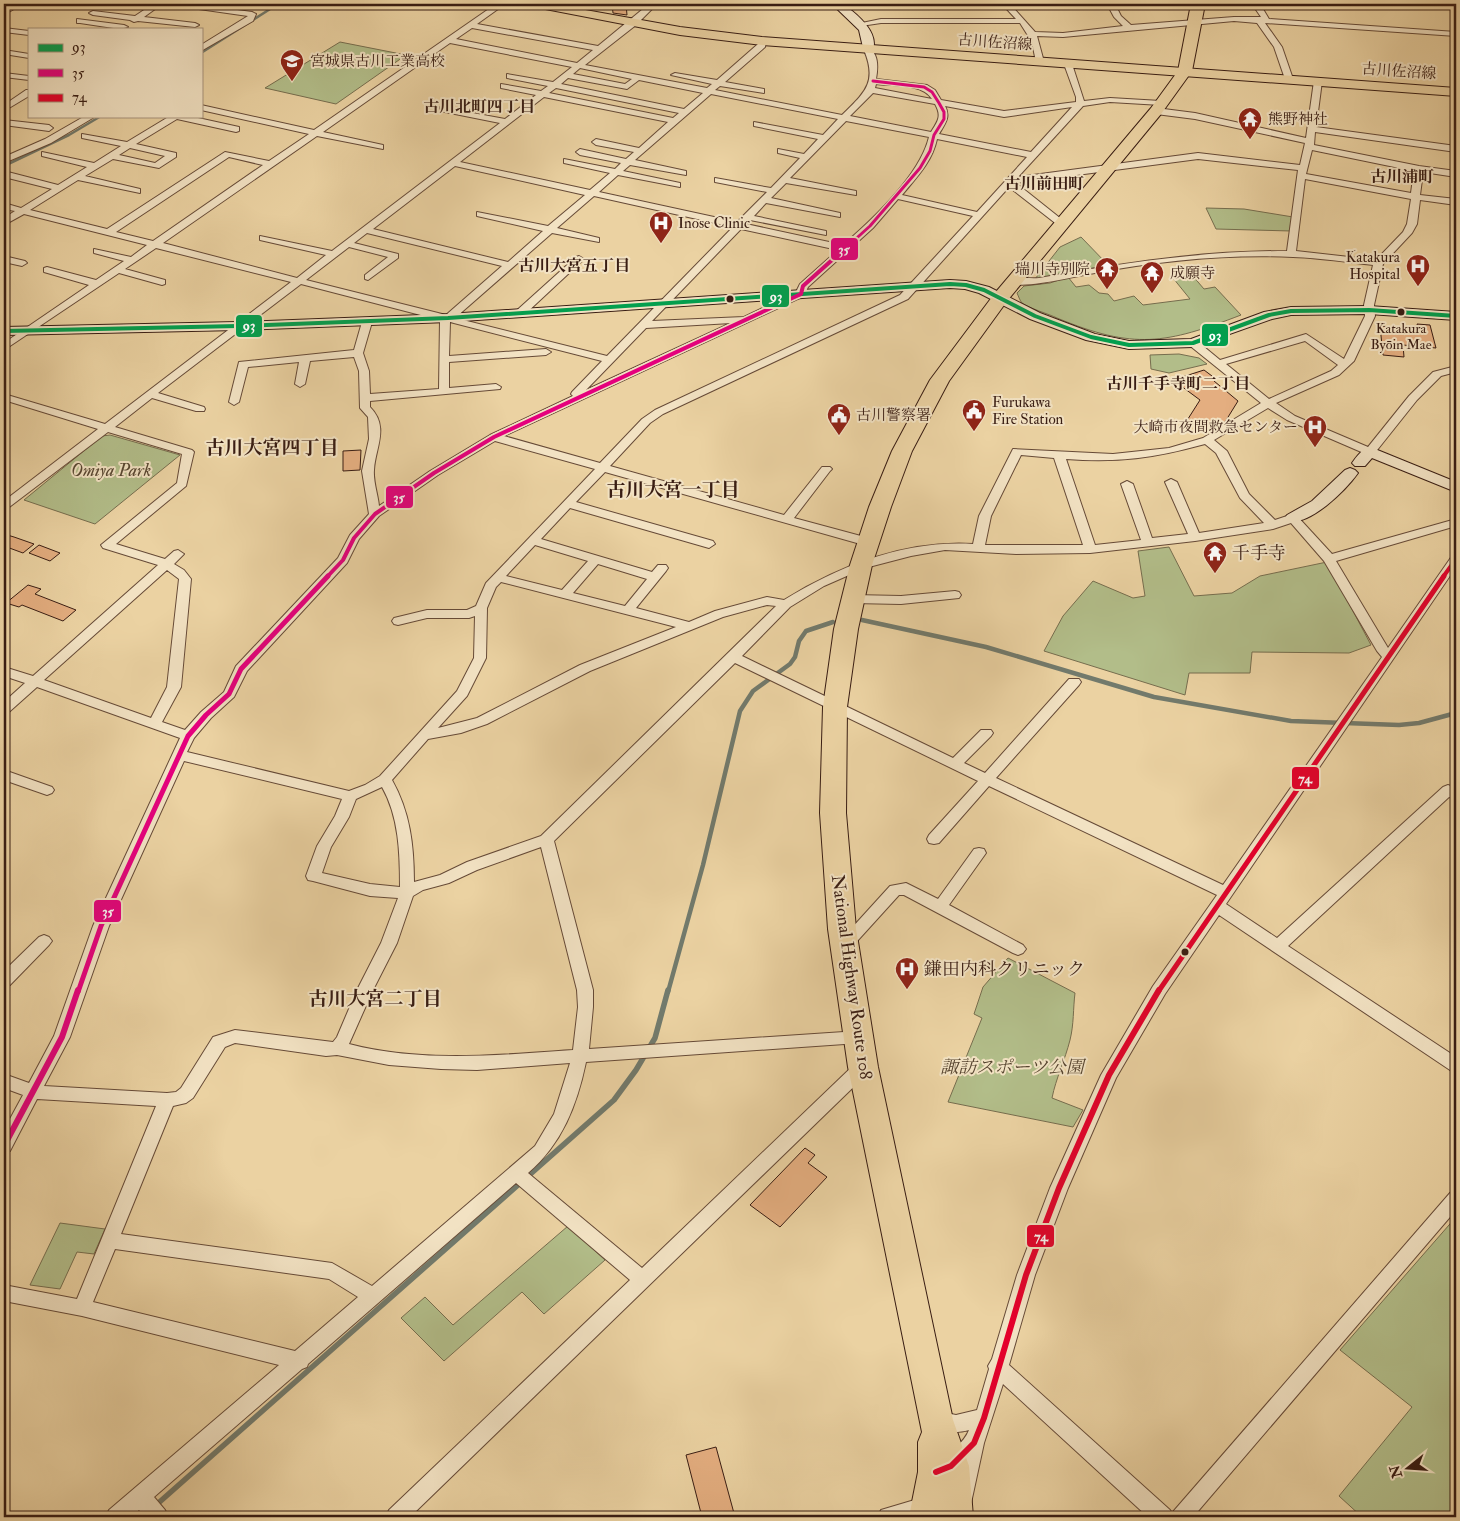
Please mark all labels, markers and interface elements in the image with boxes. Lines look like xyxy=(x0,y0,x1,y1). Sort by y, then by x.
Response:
legend xyxy=(28,28,202,118)
street label: 古川佐沼線 xyxy=(957,30,1033,55)
text: 93 xyxy=(71,38,85,57)
school or university icon: 宮城県古川工業高校 xyxy=(279,48,305,82)
place label: 宮城県古川工業高校 xyxy=(310,52,445,71)
street label: 古川佐沼線 xyxy=(1361,59,1437,84)
text: 35 xyxy=(72,64,85,83)
text: 74 xyxy=(72,88,87,107)
district label: 古川北町四丁目 xyxy=(423,97,535,117)
temple icon: 熊野神社 xyxy=(1237,106,1263,140)
place label: 熊野神社 xyxy=(1268,110,1328,129)
district label: 古川浦町 xyxy=(1370,167,1434,187)
district label: 古川前田町 xyxy=(1004,174,1084,194)
hospital icon: Inose Clinic xyxy=(648,210,674,244)
place label: Inose Clinic xyxy=(678,214,750,233)
line badge: 35 xyxy=(830,237,859,261)
text: 35 xyxy=(838,241,851,258)
place label: Katakura Hospital xyxy=(1346,248,1401,285)
hospital icon: Katakura Hospital xyxy=(1405,253,1431,287)
district label: 古川大宮五丁目 xyxy=(518,256,630,276)
temple icon: 瑞川寺別院 xyxy=(1094,256,1120,290)
place label: 瑞川寺別院 xyxy=(1015,260,1090,279)
temple icon: 成願寺 xyxy=(1139,260,1165,294)
place label: 成願寺 xyxy=(1170,264,1215,283)
line badge: 93 xyxy=(761,284,790,308)
text: 93 xyxy=(768,288,782,305)
unlabelled marker xyxy=(725,294,735,304)
marker: Katakura Byōin Mae xyxy=(1396,307,1406,317)
line badge: 93 xyxy=(235,314,263,338)
text: 93 xyxy=(241,317,255,334)
place label: Katakura Byōin Mae xyxy=(1371,320,1432,354)
line badge: 93 xyxy=(1201,323,1229,347)
text: 93 xyxy=(1207,327,1221,344)
district label: 古川千手寺町二丁目 xyxy=(1106,374,1250,394)
place label: Furukawa Fire Station xyxy=(992,393,1064,429)
public building icon: Furukawa Fire Station xyxy=(961,398,987,432)
public building icon: 古川警察署 xyxy=(826,402,852,436)
place label: 古川警察署 xyxy=(856,406,931,425)
hospital icon: 大崎市夜間救急センター xyxy=(1302,414,1328,448)
place label: 大崎市夜間救急センター xyxy=(1134,418,1298,437)
district label: 古川大宮四丁目 xyxy=(205,436,339,460)
park label: Omiya Park xyxy=(71,459,151,482)
district label: 古川大宮一丁目 xyxy=(606,478,740,502)
line badge: 35 xyxy=(385,485,414,509)
text: 35 xyxy=(393,489,406,506)
temple icon: 千手寺 xyxy=(1202,540,1228,574)
place label: 千手寺 xyxy=(1232,542,1286,565)
line badge: 74 xyxy=(1291,766,1320,790)
text: 74 xyxy=(1298,770,1313,787)
street label: National Highway Route 108 xyxy=(826,873,877,1081)
line badge: 35 xyxy=(93,899,122,923)
text: 35 xyxy=(102,903,115,920)
unlabelled marker xyxy=(1180,947,1190,957)
hospital icon: 鎌田内科クリニック xyxy=(894,956,920,990)
place label: 鎌田内科クリニック xyxy=(924,958,1085,981)
district label: 古川大宮二丁目 xyxy=(308,987,442,1011)
park label: 諏訪スポーツ公園 xyxy=(940,1056,1087,1079)
line badge: 74 xyxy=(1026,1224,1055,1248)
text: 74 xyxy=(1034,1228,1049,1245)
north arrow xyxy=(1382,1444,1432,1494)
text: N xyxy=(1386,1463,1406,1481)

